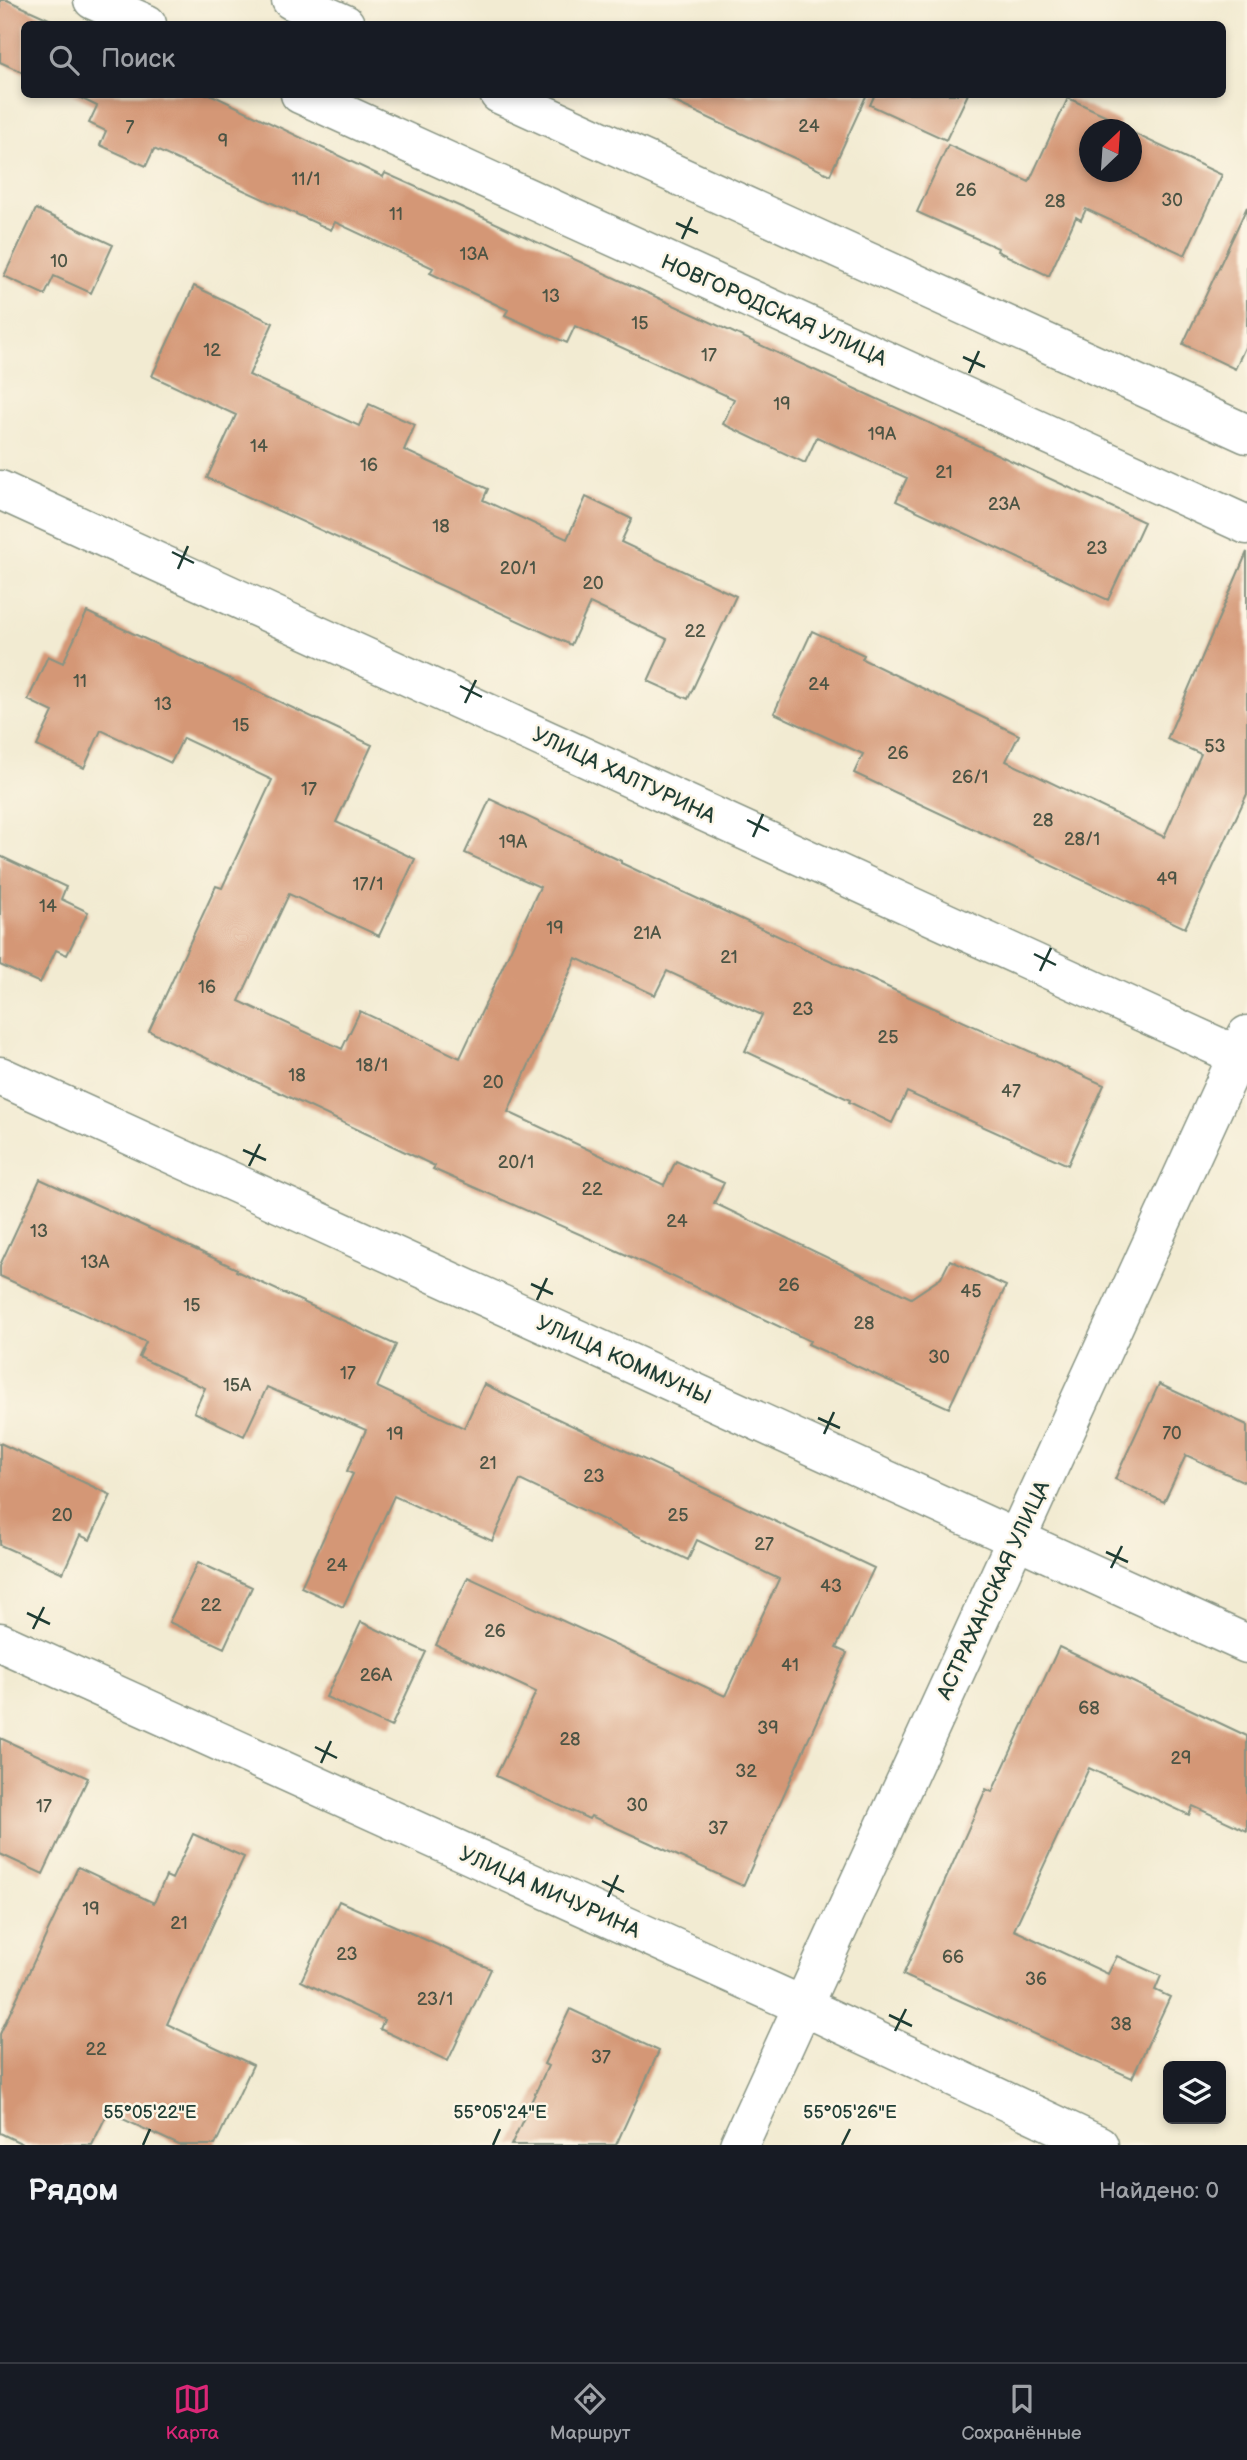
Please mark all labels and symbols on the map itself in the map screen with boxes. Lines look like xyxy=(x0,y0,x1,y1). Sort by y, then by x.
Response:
house number: 24 xyxy=(798,116,820,137)
house number: 7 xyxy=(126,117,135,138)
north arrow xyxy=(1079,119,1142,182)
house number: 9 xyxy=(218,131,228,152)
house number: 11/1 xyxy=(291,169,321,190)
house number: 26 xyxy=(955,180,977,201)
house number: 30 xyxy=(1161,190,1183,211)
house number: 28 xyxy=(1044,191,1066,212)
house number: 11 xyxy=(389,204,403,225)
house number: 13А xyxy=(460,244,489,265)
street label: НОВГОРОДСКАЯ УЛИЦА xyxy=(657,249,891,372)
house number: 10 xyxy=(50,251,68,272)
house number: 13 xyxy=(542,286,560,307)
house number: 15 xyxy=(631,313,649,334)
house number: 12 xyxy=(203,340,221,361)
house number: 17 xyxy=(701,345,717,366)
house number: 19 xyxy=(773,394,791,415)
house number: 19А xyxy=(868,424,896,445)
house number: 14 xyxy=(250,436,268,457)
house number: 16 xyxy=(360,455,378,476)
house number: 21 xyxy=(935,462,953,483)
house number: 23А xyxy=(988,494,1020,515)
house number: 18 xyxy=(432,516,450,537)
house number: 23 xyxy=(1086,538,1108,559)
house number: 20/1 xyxy=(500,558,536,579)
house number: 20 xyxy=(582,573,604,594)
house number: 22 xyxy=(684,621,706,642)
house number: 11 xyxy=(73,671,87,692)
house number: 24 xyxy=(808,674,830,695)
house number: 13 xyxy=(154,694,172,715)
house number: 15 xyxy=(232,715,250,736)
street label: УЛИЦА ХАЛТУРИНА xyxy=(528,722,719,829)
house number: 53 xyxy=(1204,736,1226,757)
house number: 26 xyxy=(887,743,909,764)
house number: 26/1 xyxy=(952,767,988,788)
house number: 17 xyxy=(301,779,317,800)
house number: 28 xyxy=(1032,810,1054,831)
house number: 28/1 xyxy=(1064,829,1100,850)
house number: 19А xyxy=(499,832,527,853)
house number: 49 xyxy=(1156,869,1178,890)
house number: 17/1 xyxy=(353,874,383,895)
house number: 14 xyxy=(39,896,57,917)
house number: 19 xyxy=(546,918,564,939)
house number: 21А xyxy=(633,923,661,944)
house number: 21 xyxy=(720,947,738,968)
house number: 16 xyxy=(198,977,216,998)
house number: 23 xyxy=(792,999,814,1020)
house number: 25 xyxy=(878,1027,898,1048)
house number: 18/1 xyxy=(356,1055,388,1076)
house number: 18 xyxy=(288,1065,306,1086)
house number: 20 xyxy=(482,1072,504,1093)
house number: 47 xyxy=(1001,1081,1021,1102)
house number: 20/1 xyxy=(498,1152,534,1173)
house number: 22 xyxy=(581,1179,603,1200)
house number: 24 xyxy=(666,1211,688,1232)
house number: 13 xyxy=(30,1221,48,1242)
house number: 13А xyxy=(81,1252,110,1273)
house number: 26 xyxy=(778,1275,800,1296)
house number: 45 xyxy=(960,1281,982,1302)
house number: 15 xyxy=(183,1295,201,1316)
street label: УЛИЦА КОММУНЫ xyxy=(533,1311,715,1410)
house number: 28 xyxy=(853,1313,875,1334)
house number: 30 xyxy=(928,1347,950,1368)
house number: 17 xyxy=(340,1363,356,1384)
house number: 15А xyxy=(223,1375,251,1396)
house number: 70 xyxy=(1162,1423,1182,1444)
house number: 19 xyxy=(386,1424,404,1445)
house number: 21 xyxy=(479,1453,497,1474)
house number: 23 xyxy=(583,1466,605,1487)
street label: АСТРАХАНСКАЯ УЛИЦА xyxy=(931,1477,1055,1704)
house number: 20 xyxy=(51,1505,73,1526)
house number: 25 xyxy=(668,1505,688,1526)
house number: 27 xyxy=(754,1534,774,1555)
house number: 24 xyxy=(326,1555,348,1576)
house number: 43 xyxy=(820,1576,842,1597)
house number: 22 xyxy=(200,1595,222,1616)
house number: 26 xyxy=(484,1621,506,1642)
house number: 41 xyxy=(781,1655,799,1676)
house number: 26А xyxy=(360,1665,392,1686)
house number: 68 xyxy=(1078,1698,1100,1719)
house number: 39 xyxy=(757,1718,779,1739)
house number: 28 xyxy=(559,1729,581,1750)
house number: 29 xyxy=(1170,1748,1192,1769)
house number: 32 xyxy=(735,1761,757,1782)
house number: 30 xyxy=(626,1795,648,1816)
house number: 17 xyxy=(36,1796,52,1817)
house number: 37 xyxy=(708,1818,728,1839)
street label: УЛИЦА МИЧУРИНА xyxy=(456,1841,644,1944)
house number: 19 xyxy=(82,1899,100,1920)
house number: 21 xyxy=(170,1913,188,1934)
house number: 23 xyxy=(336,1944,358,1965)
house number: 66 xyxy=(942,1947,964,1968)
house number: 36 xyxy=(1025,1969,1047,1990)
house number: 23/1 xyxy=(417,1989,453,2010)
house number: 38 xyxy=(1110,2014,1132,2035)
house number: 22 xyxy=(85,2039,107,2060)
house number: 37 xyxy=(591,2047,611,2068)
text: 55°05'22"E xyxy=(103,2102,197,2123)
text: 55°05'24"E xyxy=(453,2102,547,2123)
text: 55°05'26"E xyxy=(803,2102,897,2123)

